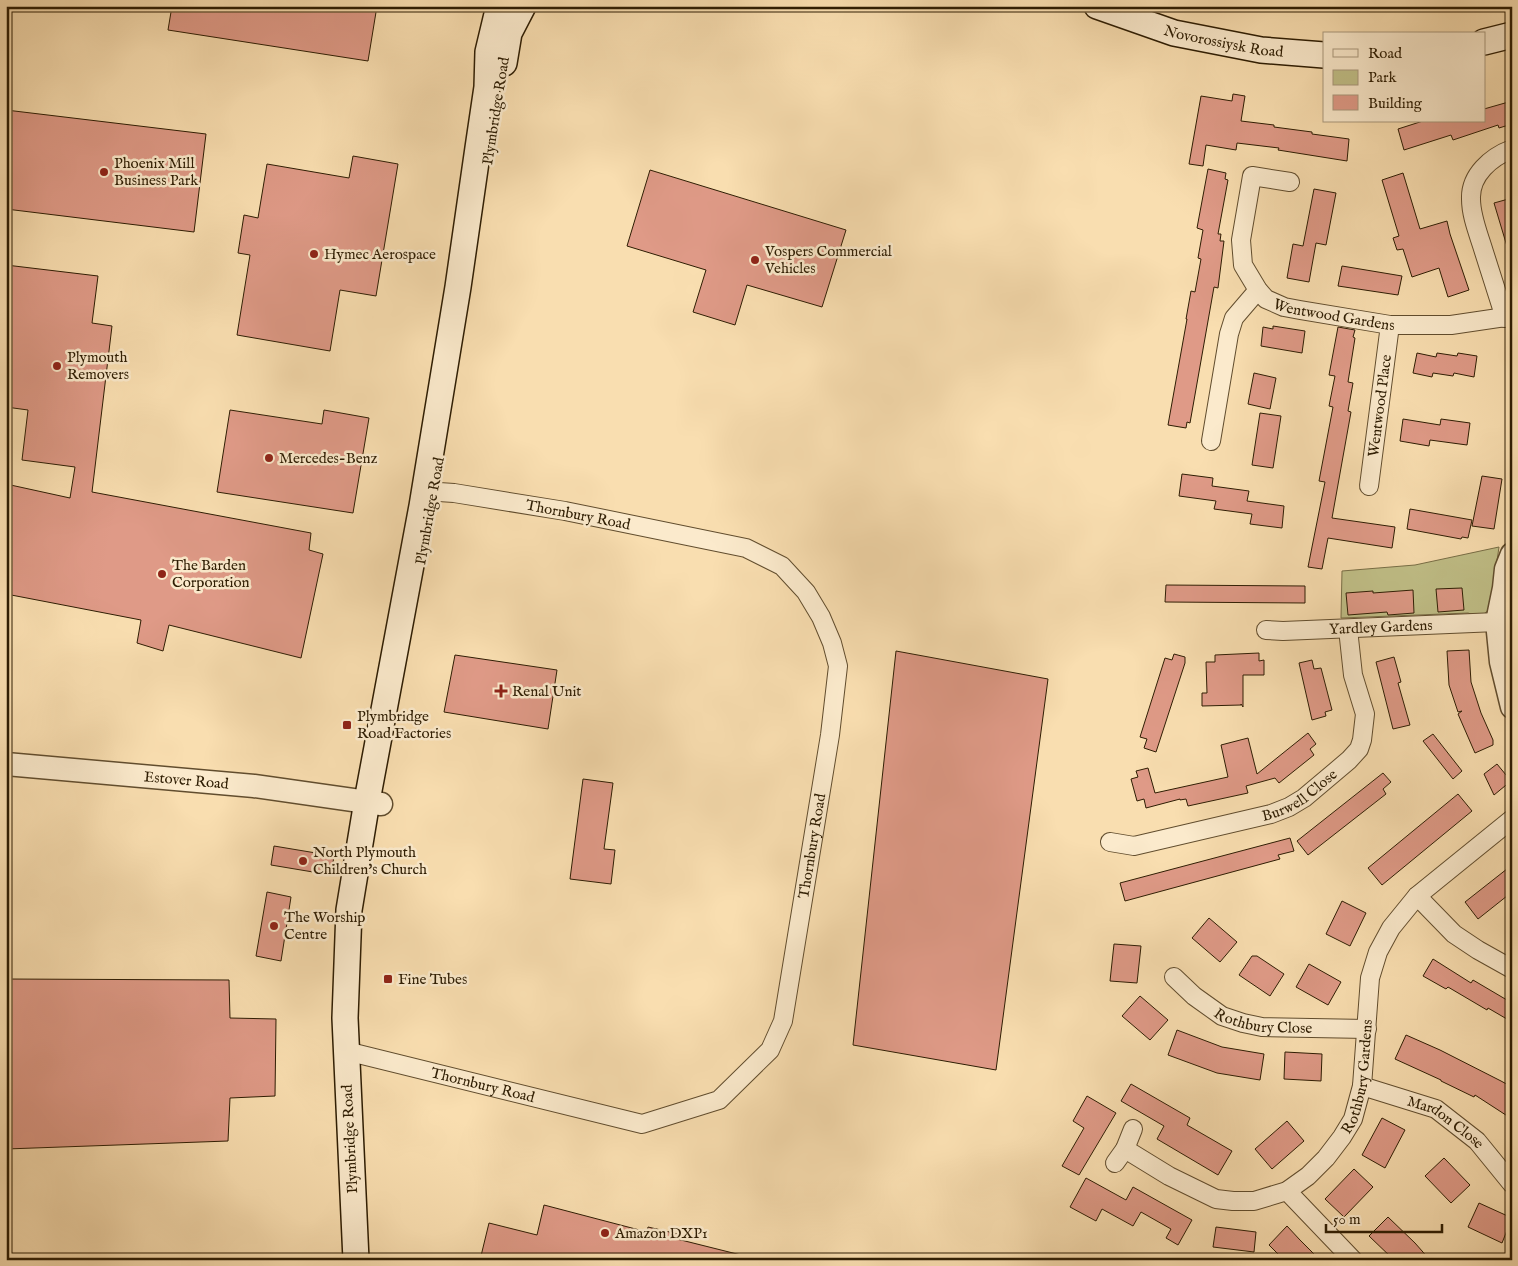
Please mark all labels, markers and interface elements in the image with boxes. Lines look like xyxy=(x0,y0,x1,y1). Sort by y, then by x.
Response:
street label: Novorossiysk Road xyxy=(1161,21,1285,61)
legend xyxy=(1323,32,1486,122)
text: Road xyxy=(1368,44,1403,63)
street label: Plymbridge Road xyxy=(478,55,514,166)
text: Park xyxy=(1368,68,1398,87)
text: Building xyxy=(1368,94,1423,113)
place label: Phoenix Mill Business Park xyxy=(114,154,199,190)
marker: Phoenix Mill Business Park xyxy=(98,166,110,178)
place label: Vospers Commercial Vehicles xyxy=(764,242,893,278)
place label: Hymec Aerospace xyxy=(324,245,436,264)
marker: Hymec Aerospace xyxy=(308,248,320,260)
marker: Vospers Commercial Vehicles xyxy=(749,254,761,266)
street label: Wentwood Gardens xyxy=(1270,294,1395,335)
place label: Plymouth Removers xyxy=(67,348,129,384)
street label: Wentwood Place xyxy=(1363,353,1396,458)
marker: Plymouth Removers xyxy=(51,360,63,372)
place label: Mercedes-Benz xyxy=(279,449,378,468)
marker: Mercedes-Benz xyxy=(263,452,275,464)
street label: Plymbridge Road xyxy=(411,455,449,566)
street label: Thornbury Road xyxy=(524,496,633,535)
place label: The Barden Corporation xyxy=(172,556,250,592)
marker: The Barden Corporation xyxy=(156,568,168,580)
street label: Yardley Gardens xyxy=(1329,615,1433,639)
place label: Renal Unit xyxy=(512,682,582,701)
marker: Renal Unit xyxy=(494,684,508,698)
place label: Plymbridge Road Factories xyxy=(357,707,451,743)
marker: Plymbridge Road Factories xyxy=(341,719,353,731)
street label: Burwell Close xyxy=(1260,765,1341,825)
street label: Estover Road xyxy=(143,767,230,793)
street label: Thornbury Road xyxy=(794,791,830,900)
place label: North Plymouth Children's Church xyxy=(313,843,427,879)
marker: North Plymouth Children's Church xyxy=(297,855,309,867)
place label: The Worship Centre xyxy=(284,908,366,944)
marker: The Worship Centre xyxy=(268,920,280,932)
place label: Fine Tubes xyxy=(398,970,467,989)
marker: Fine Tubes xyxy=(382,973,394,985)
street label: Rothbury Close xyxy=(1210,1004,1312,1037)
street label: Rothbury Gardens xyxy=(1337,1019,1376,1137)
street label: Thornbury Road xyxy=(429,1063,538,1107)
street label: Plymbridge Road xyxy=(338,1083,362,1194)
street label: Mardon Close xyxy=(1405,1091,1489,1152)
scale bar xyxy=(1326,1201,1442,1233)
text: 50 m xyxy=(1333,1210,1361,1229)
place label: Amazon DXP1 xyxy=(614,1224,708,1243)
marker: Amazon DXP1 xyxy=(599,1227,611,1239)

